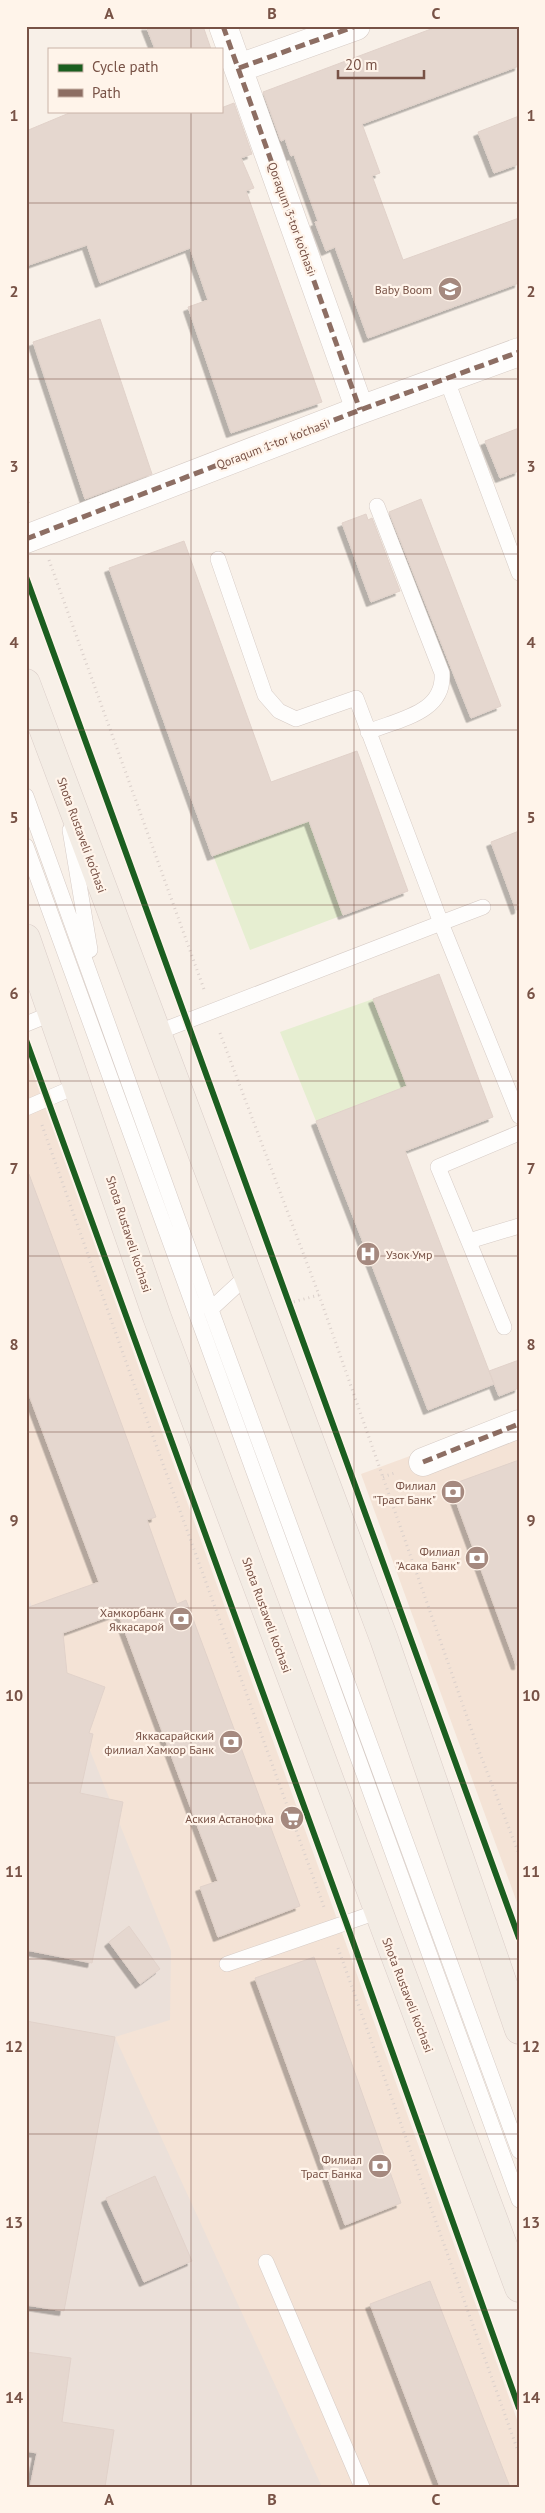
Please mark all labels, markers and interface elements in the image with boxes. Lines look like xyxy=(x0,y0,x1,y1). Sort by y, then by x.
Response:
text: A xyxy=(104,3,114,23)
text: B xyxy=(267,3,277,23)
text: C xyxy=(432,3,441,23)
legend xyxy=(48,48,222,112)
scale bar xyxy=(338,48,424,80)
text: 20 m xyxy=(345,55,378,74)
text: Cycle path xyxy=(92,57,158,76)
text: Path xyxy=(92,83,121,102)
text: 1 xyxy=(9,105,19,125)
text: 1 xyxy=(526,105,536,125)
street label: Qoraqum 3-tor ko'chasi xyxy=(265,160,319,276)
school or university icon: Baby Boom xyxy=(437,276,463,302)
text: 2 xyxy=(9,281,19,301)
text: 2 xyxy=(526,281,536,301)
place label: Baby Boom xyxy=(375,282,432,297)
street label: Qoraqum 1-tor ko'chasi xyxy=(214,416,330,472)
text: 3 xyxy=(9,456,19,476)
text: 3 xyxy=(526,456,536,476)
text: 4 xyxy=(9,632,19,652)
text: 4 xyxy=(526,632,536,652)
street label: Shota Rustaveli ko'chasi xyxy=(54,775,110,895)
text: 5 xyxy=(9,807,19,827)
text: 5 xyxy=(526,807,536,827)
text: 6 xyxy=(9,983,19,1003)
text: 6 xyxy=(526,983,536,1003)
text: 7 xyxy=(9,1158,19,1178)
text: 7 xyxy=(526,1158,536,1178)
street label: Shota Rustaveli ko'chasi xyxy=(103,1174,155,1294)
hospital icon: Узок Умр xyxy=(355,1241,381,1267)
place label: Узок Умр xyxy=(386,1247,433,1262)
text: 8 xyxy=(9,1334,19,1354)
text: 8 xyxy=(526,1334,536,1354)
place label: Филиал "Траст Банк" xyxy=(373,1478,436,1507)
bank icon: Филиал "Траст Банк" xyxy=(440,1479,466,1505)
text: 9 xyxy=(9,1510,19,1530)
text: 9 xyxy=(526,1510,536,1530)
place label: Филиал "Асака Банк" xyxy=(396,1544,460,1573)
bank icon: Филиал "Асака Банк" xyxy=(464,1545,490,1571)
street label: Shota Rustaveli ko'chasi xyxy=(239,1555,295,1675)
place label: Хамкорбанк Яккасарой xyxy=(100,1605,164,1634)
bank icon: Хамкорбанк Яккасарой xyxy=(168,1606,194,1632)
text: 10 xyxy=(5,1685,23,1705)
text: 10 xyxy=(522,1685,540,1705)
place label: Яккасарайский филиал Хамкор Банк xyxy=(104,1728,214,1757)
bank icon: Яккасарайский филиал Хамкор Банк xyxy=(218,1729,244,1755)
supermarket icon: Аския Астанофка xyxy=(279,1805,305,1831)
place label: Аския Астанофка xyxy=(185,1811,274,1826)
text: 11 xyxy=(5,1861,23,1881)
text: 11 xyxy=(522,1861,540,1881)
street label: Shota Rustaveli ko'chasi xyxy=(379,1935,437,2055)
text: 12 xyxy=(5,2036,23,2056)
text: 12 xyxy=(522,2036,540,2056)
place label: Филиал Траст Банка xyxy=(301,2152,362,2181)
bank icon: Филиал Траст Банка xyxy=(367,2153,393,2179)
text: 13 xyxy=(5,2212,23,2232)
text: 13 xyxy=(522,2212,540,2232)
text: 14 xyxy=(5,2387,23,2407)
text: 14 xyxy=(522,2387,540,2407)
text: A xyxy=(104,2489,114,2509)
text: B xyxy=(267,2489,277,2509)
text: C xyxy=(432,2489,441,2509)

